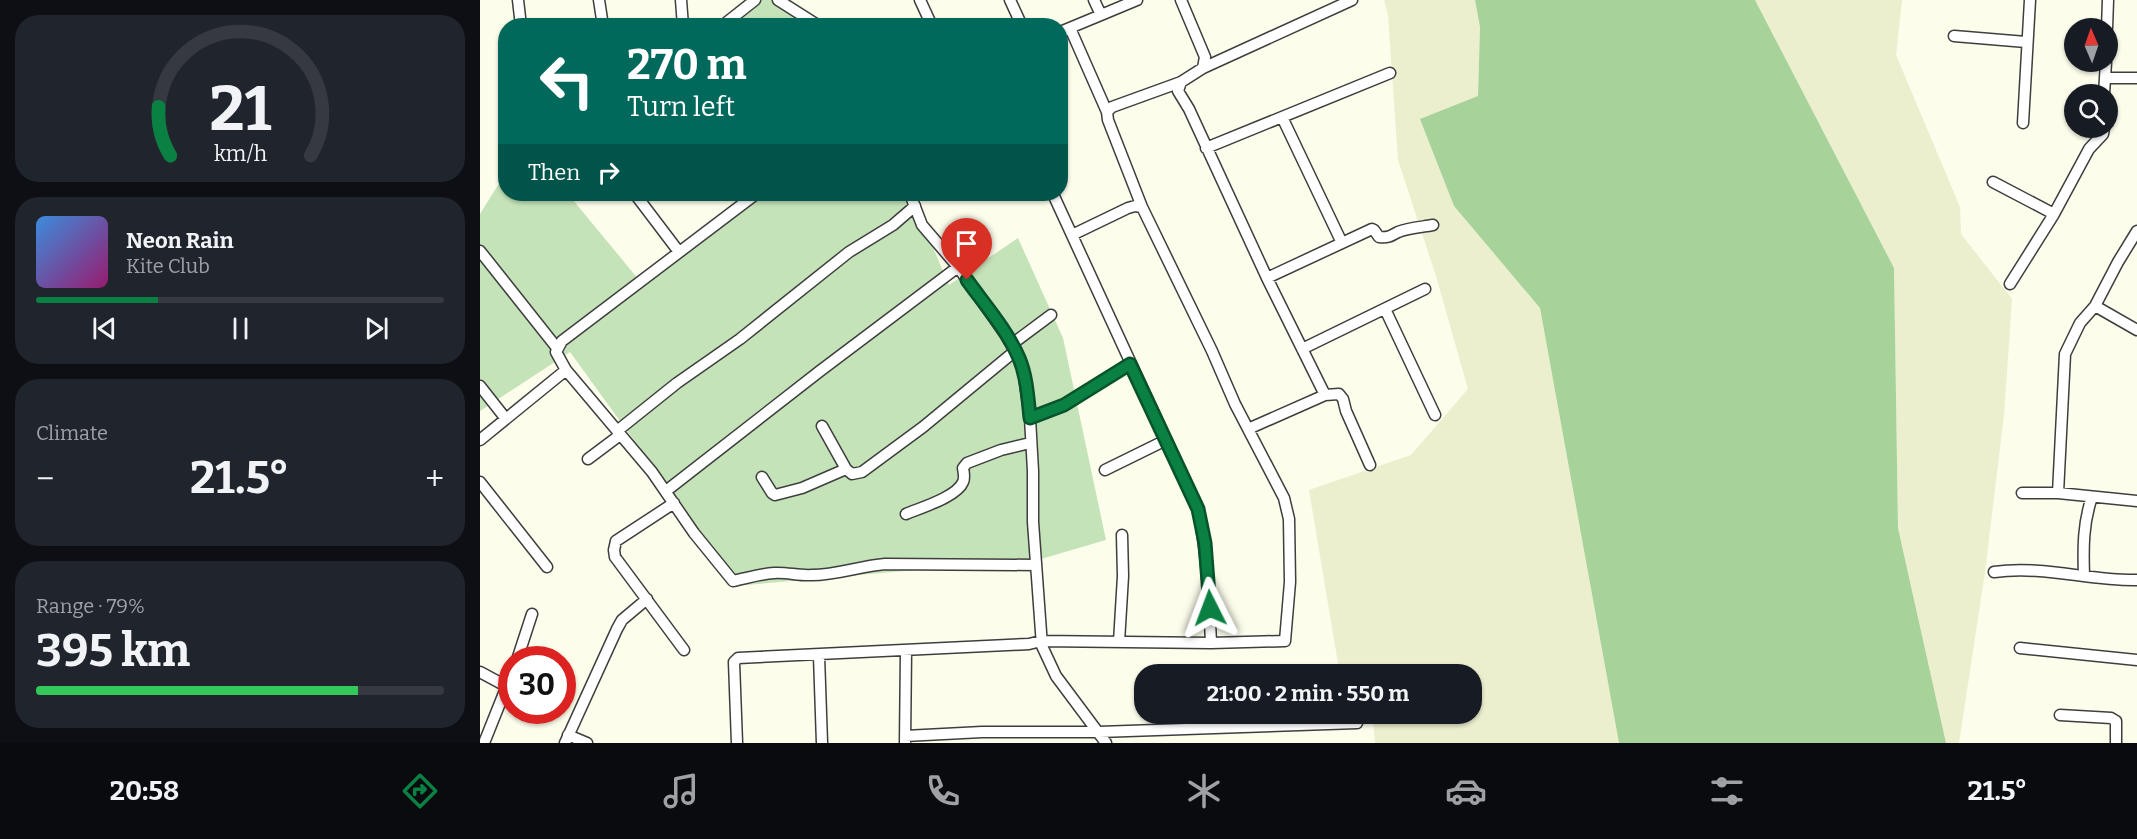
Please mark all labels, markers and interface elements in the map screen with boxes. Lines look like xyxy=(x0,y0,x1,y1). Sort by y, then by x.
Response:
north arrow xyxy=(2064,18,2118,72)
map controls xyxy=(2064,18,2118,138)
text: 270 m xyxy=(627,40,747,90)
icon: left xyxy=(528,42,606,120)
text: 21 xyxy=(209,72,271,147)
button: search xyxy=(2064,84,2118,138)
text: Turn left xyxy=(627,91,735,123)
text: km/h xyxy=(213,141,267,167)
icon: right xyxy=(592,156,625,189)
text: Then xyxy=(528,159,580,186)
pin xyxy=(941,218,992,280)
text: Neon Rain xyxy=(126,227,234,254)
icon: arrive xyxy=(950,227,983,260)
text: Kite Club xyxy=(126,254,210,278)
icon: previous xyxy=(88,312,121,345)
icon: pause xyxy=(224,312,257,345)
icon: next xyxy=(360,312,393,345)
text: Climate xyxy=(36,421,108,445)
text: 21.5° xyxy=(190,451,289,505)
text: − xyxy=(36,459,54,499)
text: + xyxy=(425,459,444,499)
position arrow xyxy=(1178,576,1242,640)
text: Range · 79% xyxy=(36,594,145,618)
text: 395 km xyxy=(36,624,190,678)
speed limit sign: 30 xyxy=(498,646,576,724)
text: 21:00 · 2 min · 550 m xyxy=(1207,680,1409,707)
icon: directions xyxy=(399,770,441,812)
icon: music xyxy=(660,770,702,812)
icon: phone xyxy=(922,770,964,812)
icon: climate xyxy=(1183,770,1225,812)
icon: car xyxy=(1445,770,1487,812)
icon: filters xyxy=(1706,770,1748,812)
text: 20:58 xyxy=(110,775,179,807)
text: 21.5° xyxy=(1967,775,2027,807)

